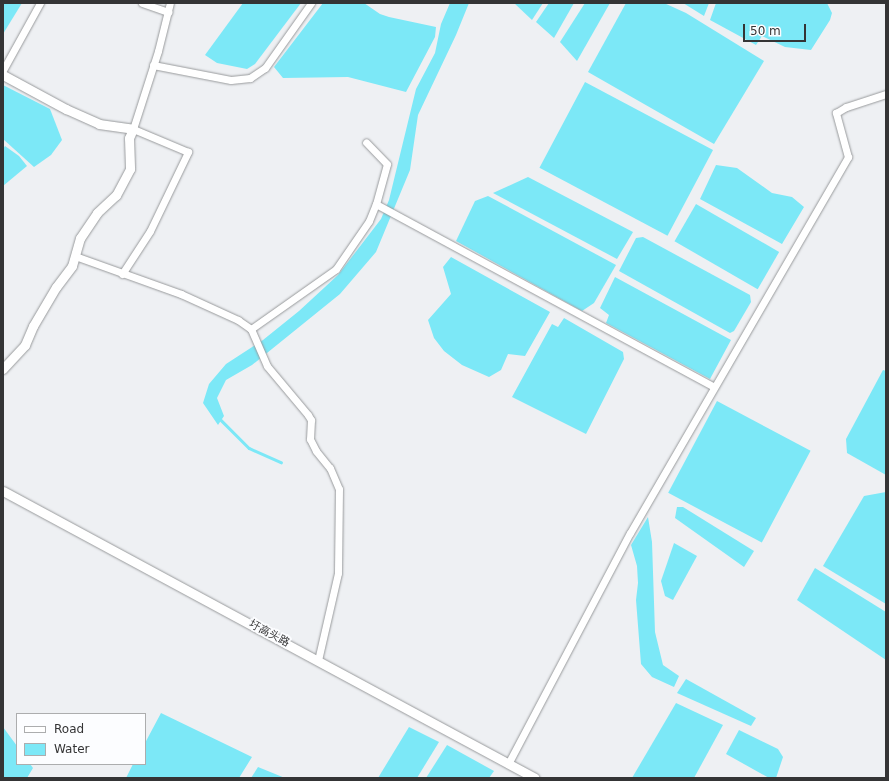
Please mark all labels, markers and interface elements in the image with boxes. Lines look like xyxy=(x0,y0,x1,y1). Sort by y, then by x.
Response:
scale bar xyxy=(745,16,808,42)
text: 50 m xyxy=(750,24,781,38)
street label: 圩高头路 xyxy=(246,618,292,650)
legend xyxy=(16,713,146,765)
text: Road xyxy=(54,722,84,736)
text: Water xyxy=(54,742,89,756)

